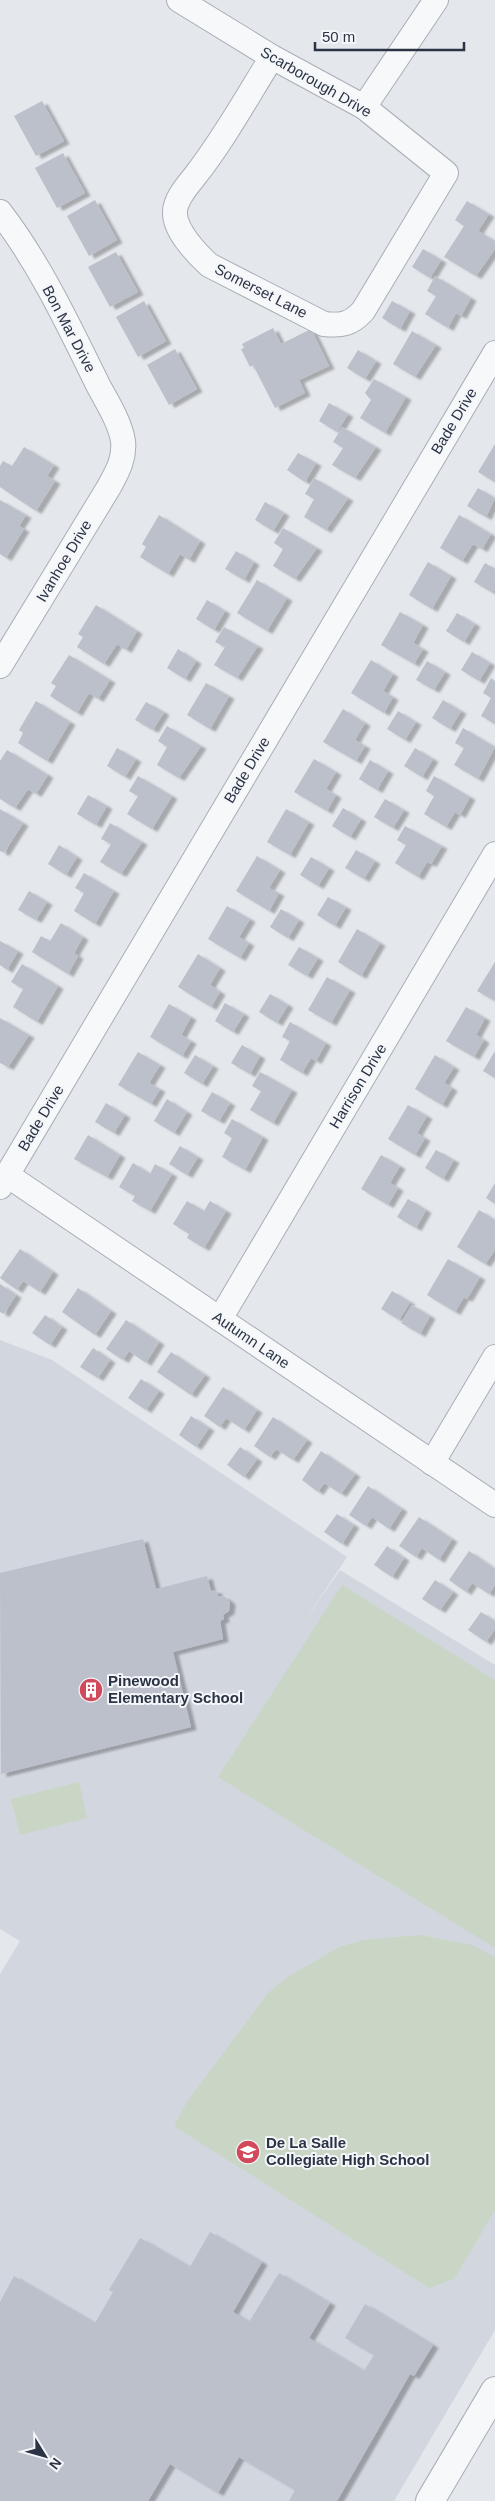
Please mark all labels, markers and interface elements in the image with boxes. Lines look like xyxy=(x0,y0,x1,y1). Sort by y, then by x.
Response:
scale bar xyxy=(315,20,464,52)
text: 50 m xyxy=(322,28,355,45)
street label: Scarborough Drive xyxy=(258,43,375,120)
street label: Somerset Lane xyxy=(212,260,310,321)
street label: Bon Mar Drive xyxy=(39,282,99,375)
street label: Bade Drive xyxy=(427,385,480,457)
street label: Ivanhoe Drive xyxy=(32,517,95,605)
street label: Bade Drive xyxy=(220,734,273,806)
street label: Harrison Drive xyxy=(326,1040,390,1131)
street label: Bade Drive xyxy=(14,1082,67,1154)
street label: Autumn Lane xyxy=(210,1308,293,1372)
place label: Pinewood Elementary School xyxy=(108,1672,243,1706)
building icon: Pinewood Elementary School xyxy=(78,1677,104,1703)
place label: De La Salle Collegiate High School xyxy=(266,2134,429,2168)
school or university icon: De La Salle Collegiate High School xyxy=(235,2139,261,2165)
north arrow xyxy=(20,2431,70,2481)
text: N xyxy=(46,2455,65,2473)

